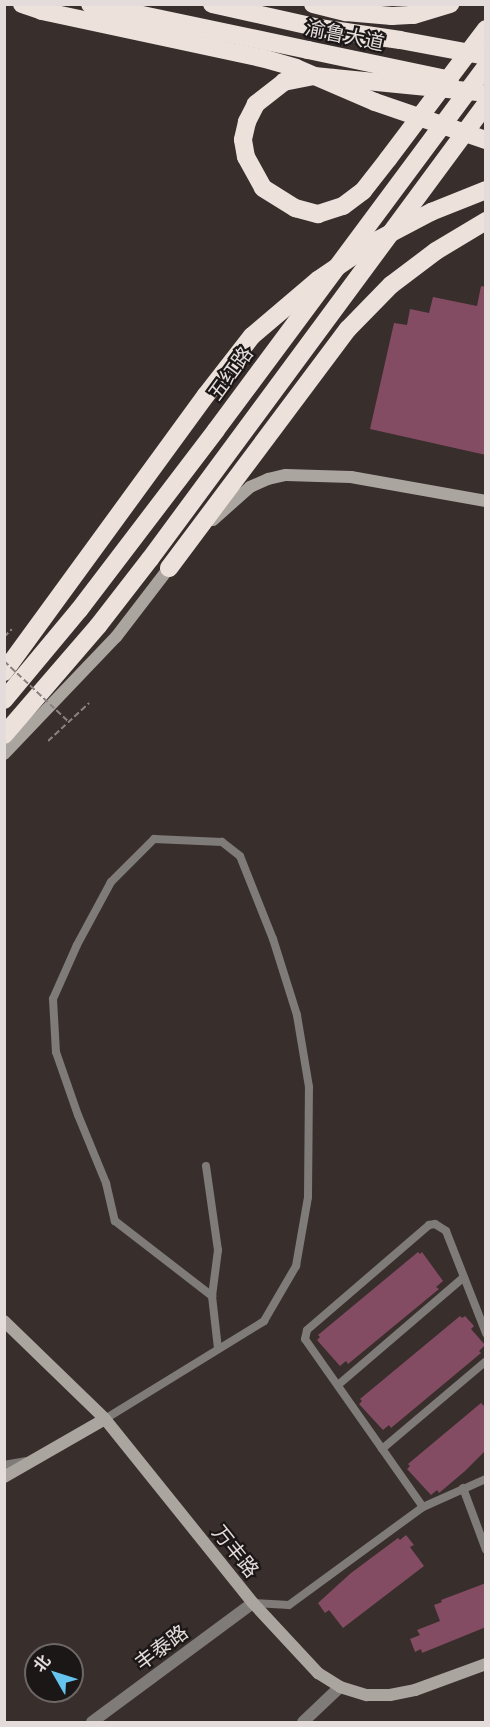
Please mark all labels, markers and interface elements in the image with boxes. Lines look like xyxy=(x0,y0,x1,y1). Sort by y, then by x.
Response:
street label: 渝鲁大道 xyxy=(303,15,387,55)
street label: 五红路 xyxy=(203,342,257,404)
street label: 万丰路 xyxy=(208,1520,264,1582)
street label: 丰泰路 xyxy=(130,1619,192,1675)
north arrow xyxy=(24,1643,84,1703)
text: 北 xyxy=(28,1650,55,1676)

